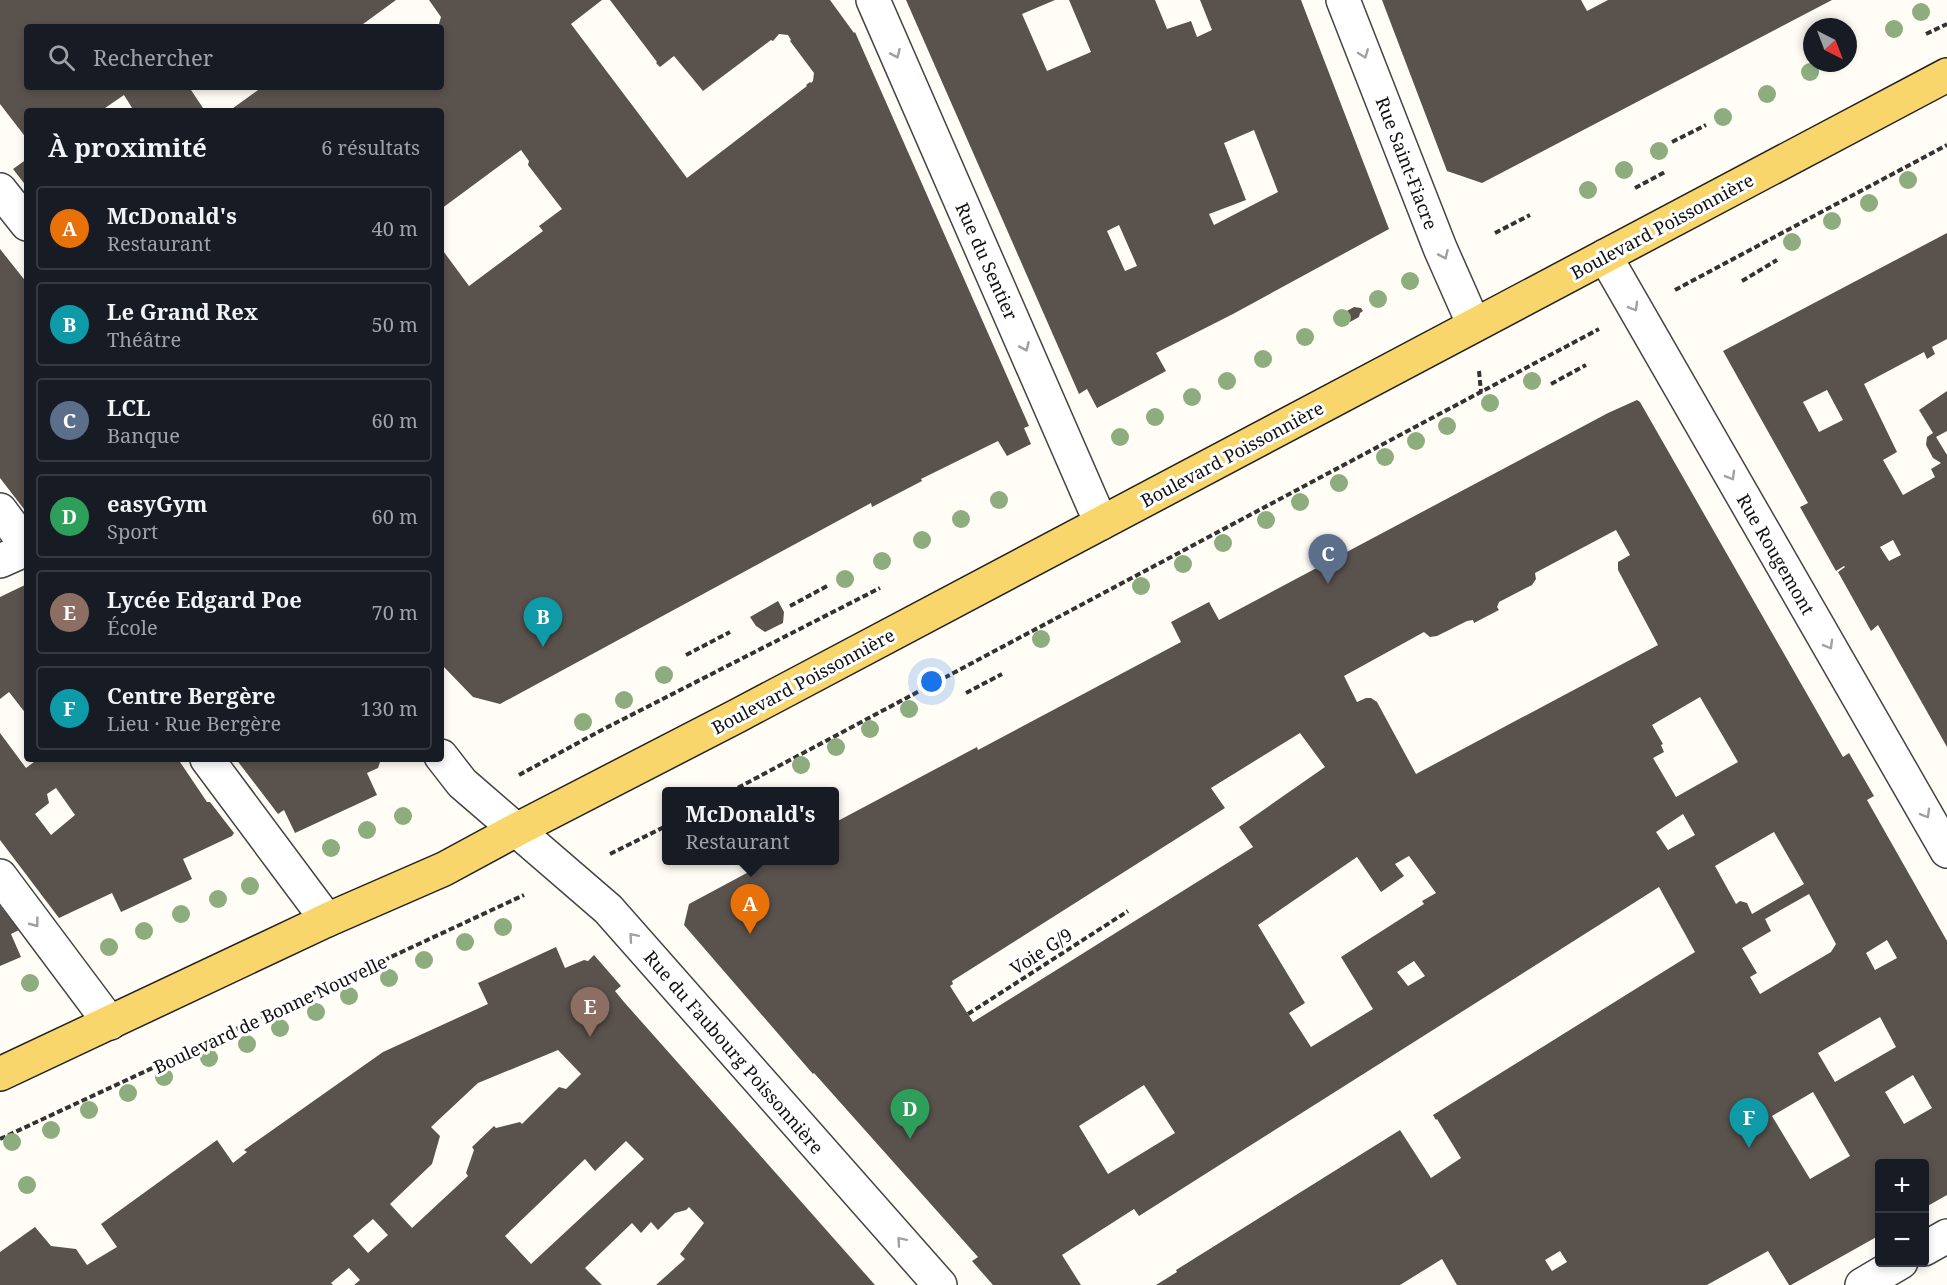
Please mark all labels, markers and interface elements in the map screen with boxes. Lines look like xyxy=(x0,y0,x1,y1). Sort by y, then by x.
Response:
north arrow xyxy=(1803,18,1857,72)
search box xyxy=(24,24,444,90)
icon: search xyxy=(45,41,78,74)
text: Rechercher xyxy=(93,42,213,72)
one-way arrow xyxy=(889,47,901,58)
one-way arrow xyxy=(1357,48,1369,59)
street label: Rue Saint-Fiacre xyxy=(1371,93,1443,233)
text: À proximité xyxy=(48,129,207,165)
text: 6 résultats xyxy=(321,134,420,161)
street label: Boulevard Poissonnière xyxy=(1566,168,1758,284)
street label: Rue du Sentier xyxy=(950,199,1024,324)
text: McDonald's xyxy=(107,200,237,230)
text: A xyxy=(62,215,77,242)
text: 40 m xyxy=(372,215,418,242)
text: Restaurant xyxy=(107,230,211,257)
one-way arrow xyxy=(1436,249,1448,260)
text: Le Grand Rex xyxy=(107,296,258,326)
one-way arrow xyxy=(1627,301,1639,311)
text: B xyxy=(63,311,76,338)
text: 50 m xyxy=(372,311,418,338)
text: Théâtre xyxy=(107,326,181,353)
one-way arrow xyxy=(1018,341,1030,352)
text: LCL xyxy=(107,392,151,422)
street label: Boulevard Poissonnière xyxy=(1136,396,1328,512)
text: C xyxy=(63,407,76,434)
text: 60 m xyxy=(372,407,418,434)
text: Banque xyxy=(107,422,180,449)
one-way arrow xyxy=(1724,470,1736,480)
text: easyGym xyxy=(107,488,207,518)
street label: Rue Rougemont xyxy=(1732,489,1820,619)
text: D xyxy=(62,503,77,530)
text: 60 m xyxy=(372,503,418,530)
text: Sport xyxy=(107,518,158,545)
pin: C xyxy=(1308,534,1348,584)
text: Lycée Edgard Poe xyxy=(107,584,302,614)
pin: B xyxy=(524,598,562,647)
text: E xyxy=(63,599,76,626)
text: 70 m xyxy=(372,599,418,626)
text: École xyxy=(107,614,158,641)
street label: Boulevard Poissonnière xyxy=(707,623,899,739)
one-way arrow xyxy=(1821,639,1833,649)
your location xyxy=(917,667,946,696)
text: Centre Bergère xyxy=(107,680,276,710)
text: F xyxy=(63,695,76,722)
text: 130 m xyxy=(360,695,418,722)
text: Lieu · Rue Bergère xyxy=(107,710,281,737)
popup xyxy=(662,787,839,865)
text: McDonald's xyxy=(686,798,815,828)
one-way arrow xyxy=(1919,808,1930,818)
text: Restaurant xyxy=(686,828,790,855)
pin: A xyxy=(730,884,770,934)
one-way arrow xyxy=(28,917,39,928)
street label: Voie G/9 xyxy=(1005,922,1077,980)
one-way arrow xyxy=(629,933,640,944)
street label: Rue du Faubourg Poissonnière xyxy=(639,945,829,1159)
street label: Boulevard de Bonne Nouvelle xyxy=(149,949,391,1079)
pin: E xyxy=(570,988,610,1037)
pin: D xyxy=(890,1090,930,1139)
pin: F xyxy=(1730,1098,1768,1148)
map controls xyxy=(1875,1159,1929,1267)
button: + xyxy=(1875,1159,1929,1213)
button: − xyxy=(1875,1213,1929,1267)
one-way arrow xyxy=(897,1237,908,1248)

